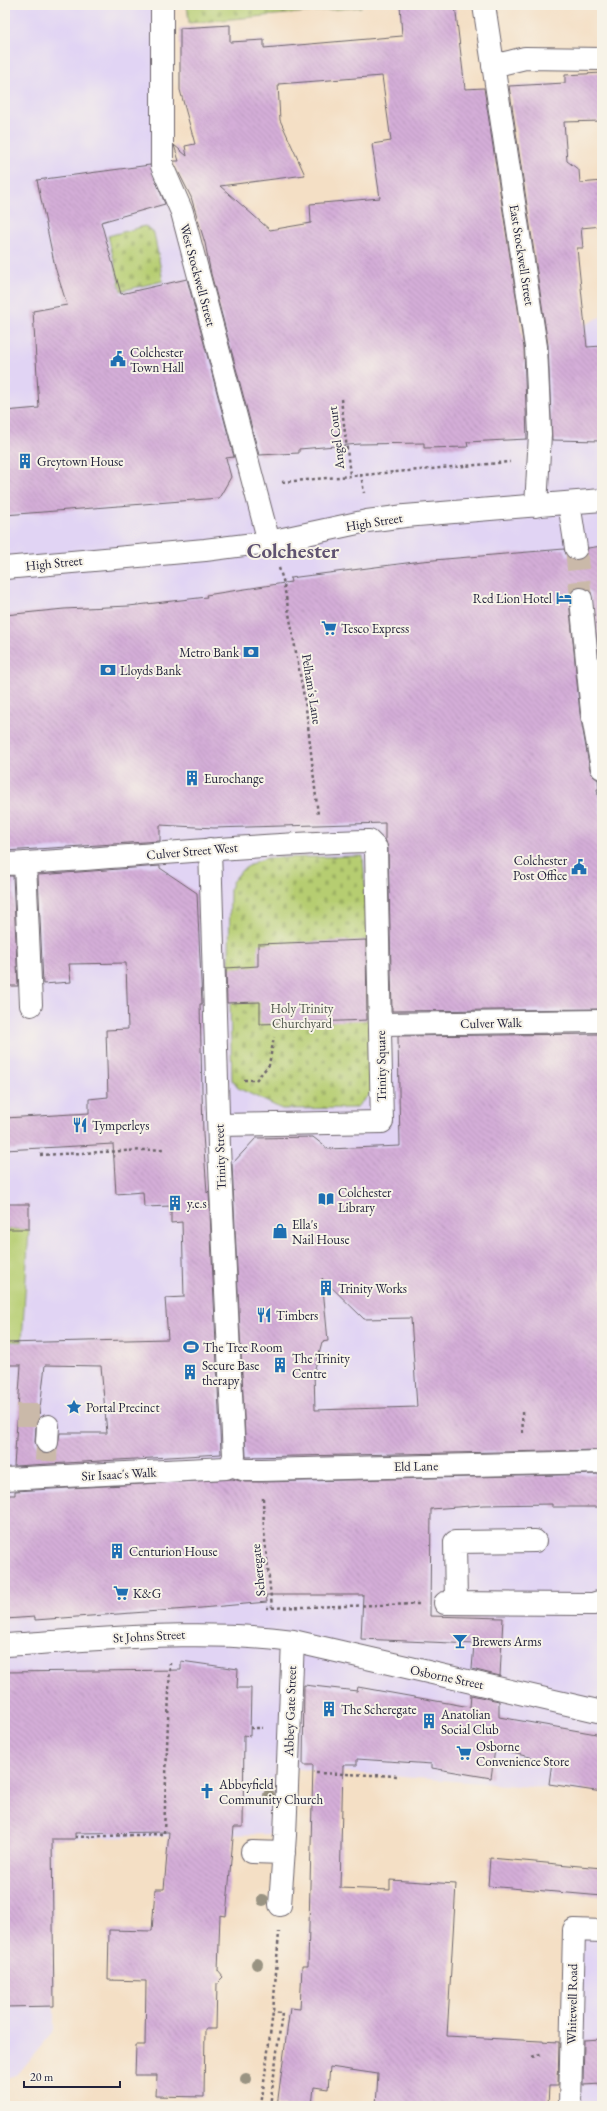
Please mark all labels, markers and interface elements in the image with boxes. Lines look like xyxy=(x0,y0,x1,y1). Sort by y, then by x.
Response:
street label: East Stockwell Street xyxy=(506,203,538,307)
street label: West Stockwell Street xyxy=(176,222,220,328)
place label: Colchester Town Hall xyxy=(130,344,184,376)
public building icon: Colchester Town Hall xyxy=(109,350,127,368)
street label: Angel Court xyxy=(324,406,348,471)
building icon: Greytown House xyxy=(16,452,34,470)
place label: Greytown House xyxy=(37,453,123,470)
street label: High Street xyxy=(344,509,404,535)
district label: Colchester xyxy=(247,537,340,564)
street label: High Street xyxy=(25,552,83,574)
hotel icon: Red Lion Hotel xyxy=(555,589,573,607)
place label: Red Lion Hotel xyxy=(473,590,552,607)
supermarket icon: Tesco Express xyxy=(320,619,338,637)
place label: Tesco Express xyxy=(341,620,409,637)
bank icon: Metro Bank xyxy=(242,643,260,661)
place label: Metro Bank xyxy=(179,644,240,661)
street label: Pelham's Lane xyxy=(298,653,326,725)
bank icon: Lloyds Bank xyxy=(99,661,117,679)
place label: Lloyds Bank xyxy=(120,662,182,679)
building icon: Eurochange xyxy=(183,769,201,787)
place label: Eurochange xyxy=(204,770,264,787)
street label: Culver Street West xyxy=(146,839,238,863)
place label: Colchester Post Office xyxy=(513,852,568,884)
public building icon: Colchester Post Office xyxy=(570,858,588,876)
park label: Holy Trinity Churchyard xyxy=(271,1000,334,1032)
street label: Culver Walk xyxy=(460,1014,523,1032)
street label: Trinity Square xyxy=(372,1030,390,1102)
restaurant icon: Tymperleys xyxy=(71,1116,89,1134)
place label: Tymperleys xyxy=(92,1117,149,1134)
street label: Trinity Street xyxy=(210,1124,230,1190)
place label: Colchester Library xyxy=(338,1184,392,1216)
library icon: Colchester Library xyxy=(317,1190,335,1208)
building icon: y.e.s xyxy=(166,1194,184,1212)
place label: y.e.s xyxy=(187,1195,207,1212)
place label: Ella's Nail House xyxy=(292,1216,349,1248)
shop icon: Ella's Nail House xyxy=(271,1222,289,1240)
building icon: Trinity Works xyxy=(317,1279,335,1297)
place label: Trinity Works xyxy=(338,1280,407,1297)
restaurant icon: Timbers xyxy=(255,1306,273,1324)
place label: Timbers xyxy=(276,1307,318,1324)
sports icon: The Tree Room xyxy=(182,1338,200,1356)
place label: The Tree Room xyxy=(203,1339,283,1356)
place label: The Trinity Centre xyxy=(292,1350,350,1382)
building icon: The Trinity Centre xyxy=(271,1356,289,1374)
place label: Secure Base therapy xyxy=(202,1357,259,1389)
building icon: Secure Base therapy xyxy=(181,1363,199,1381)
place icon: Portal Precinct xyxy=(65,1398,83,1416)
place label: Portal Precinct xyxy=(86,1399,159,1416)
street label: Eld Lane xyxy=(394,1457,438,1475)
street label: Sir Isaac's Walk xyxy=(81,1464,158,1484)
building icon: Centurion House xyxy=(108,1542,126,1560)
place label: Centurion House xyxy=(129,1543,218,1560)
street label: Scheregate xyxy=(247,1543,269,1597)
supermarket icon: K&G xyxy=(112,1584,130,1602)
place label: K&G xyxy=(133,1585,162,1602)
street label: St Johns Street xyxy=(112,1626,186,1646)
bar icon: Brewers Arms xyxy=(451,1632,469,1650)
place label: Brewers Arms xyxy=(472,1633,542,1650)
street label: Osborne Street xyxy=(409,1661,485,1693)
street label: Abbey Gate Street xyxy=(280,1665,300,1758)
building icon: The Scheregate xyxy=(320,1700,338,1718)
place label: The Scheregate xyxy=(341,1701,417,1718)
place label: Anatolian Social Club xyxy=(440,1706,499,1738)
building icon: Anatolian Social Club xyxy=(420,1712,438,1730)
place label: Osborne Convenience Store xyxy=(476,1738,569,1770)
supermarket icon: Osborne Convenience Store xyxy=(455,1744,473,1762)
place label: Abbeyfield Community Church xyxy=(218,1776,324,1808)
church icon: Abbeyfield Community Church xyxy=(198,1782,216,1800)
street label: Whitewell Road xyxy=(563,1963,581,2044)
scale bar xyxy=(24,2063,120,2089)
text: 20 m xyxy=(30,2069,54,2085)

